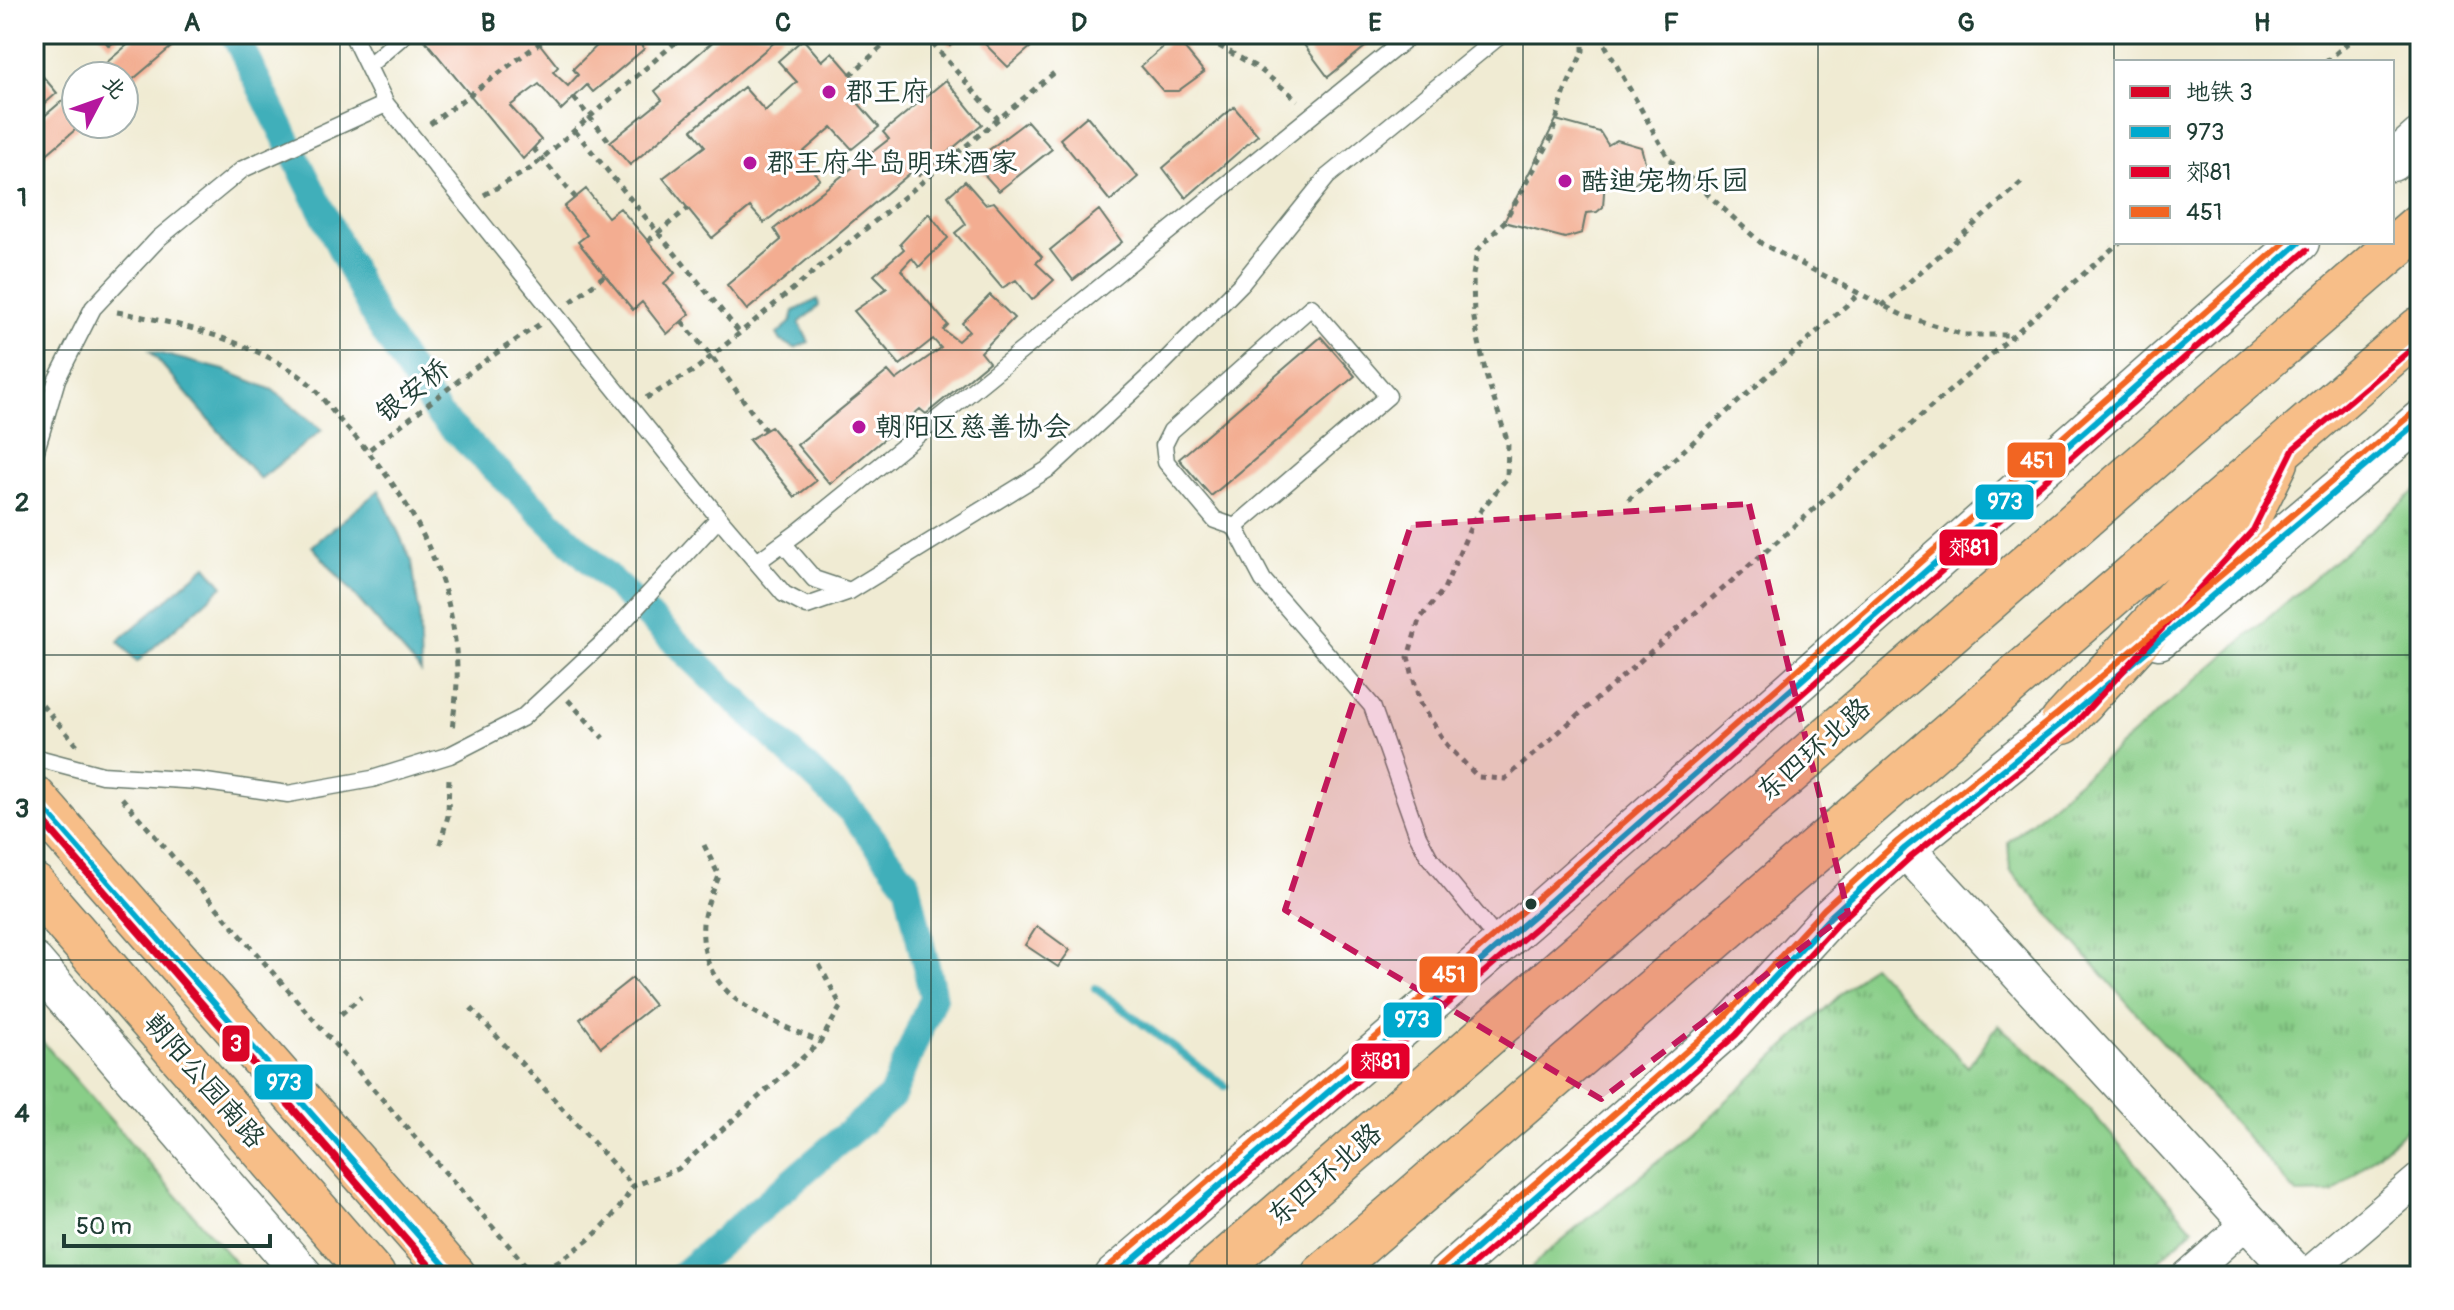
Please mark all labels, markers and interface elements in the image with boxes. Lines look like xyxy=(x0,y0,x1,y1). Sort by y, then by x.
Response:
text: A xyxy=(184,7,201,39)
text: B xyxy=(481,7,495,39)
text: C xyxy=(775,7,791,39)
text: D xyxy=(1071,7,1087,39)
text: E xyxy=(1368,7,1382,39)
text: F xyxy=(1663,7,1679,39)
text: G xyxy=(1957,7,1975,39)
text: H xyxy=(2254,7,2270,39)
north arrow xyxy=(60,60,140,140)
legend xyxy=(2114,60,2394,244)
text: 北 xyxy=(97,70,132,105)
place label: 郡王府 xyxy=(845,75,929,110)
text: 地铁 3 xyxy=(2186,78,2253,107)
marker: 郡王府 xyxy=(820,83,838,101)
text: 973 xyxy=(2186,118,2224,147)
place label: 郡王府半岛明珠酒家 xyxy=(766,146,1018,181)
marker: 郡王府半岛明珠酒家 xyxy=(741,154,759,172)
text: 郊81 xyxy=(2186,158,2231,187)
place label: 酷迪宠物乐园 xyxy=(1581,164,1749,199)
marker: 酷迪宠物乐园 xyxy=(1556,172,1574,190)
text: 1 xyxy=(17,182,27,214)
text: 451 xyxy=(2186,198,2222,227)
street label: 银安桥 xyxy=(369,351,457,431)
place label: 朝阳区慈善协会 xyxy=(875,410,1071,445)
marker: 朝阳区慈善协会 xyxy=(850,418,868,436)
line badge: 451 xyxy=(2006,441,2067,479)
text: 451 xyxy=(2020,447,2054,475)
line badge: 973 xyxy=(1974,483,2035,521)
text: 2 xyxy=(15,487,29,519)
text: 973 xyxy=(1987,488,2023,516)
line badge: 郊81 xyxy=(1938,528,1999,567)
text: 郊81 xyxy=(1948,534,1990,562)
street label: 东四环北路 xyxy=(1750,691,1878,809)
text: 3 xyxy=(15,793,29,825)
unlabelled marker xyxy=(1523,896,1539,912)
line badge: 451 xyxy=(1418,955,1479,994)
text: 451 xyxy=(1432,961,1466,989)
line badge: 973 xyxy=(1382,1001,1443,1039)
street label: 朝阳公园南路 xyxy=(136,1006,272,1156)
text: 973 xyxy=(1394,1006,1430,1034)
line badge: 3 xyxy=(221,1024,251,1063)
text: 3 xyxy=(230,1030,242,1058)
line badge: 郊81 xyxy=(1350,1042,1411,1080)
text: 郊81 xyxy=(1359,1048,1401,1076)
line badge: 973 xyxy=(253,1063,314,1101)
text: 973 xyxy=(266,1069,302,1097)
text: 4 xyxy=(14,1098,30,1130)
street label: 东四环北路 xyxy=(1261,1116,1389,1234)
scale bar xyxy=(64,1198,270,1248)
text: 50 m xyxy=(76,1212,132,1241)

